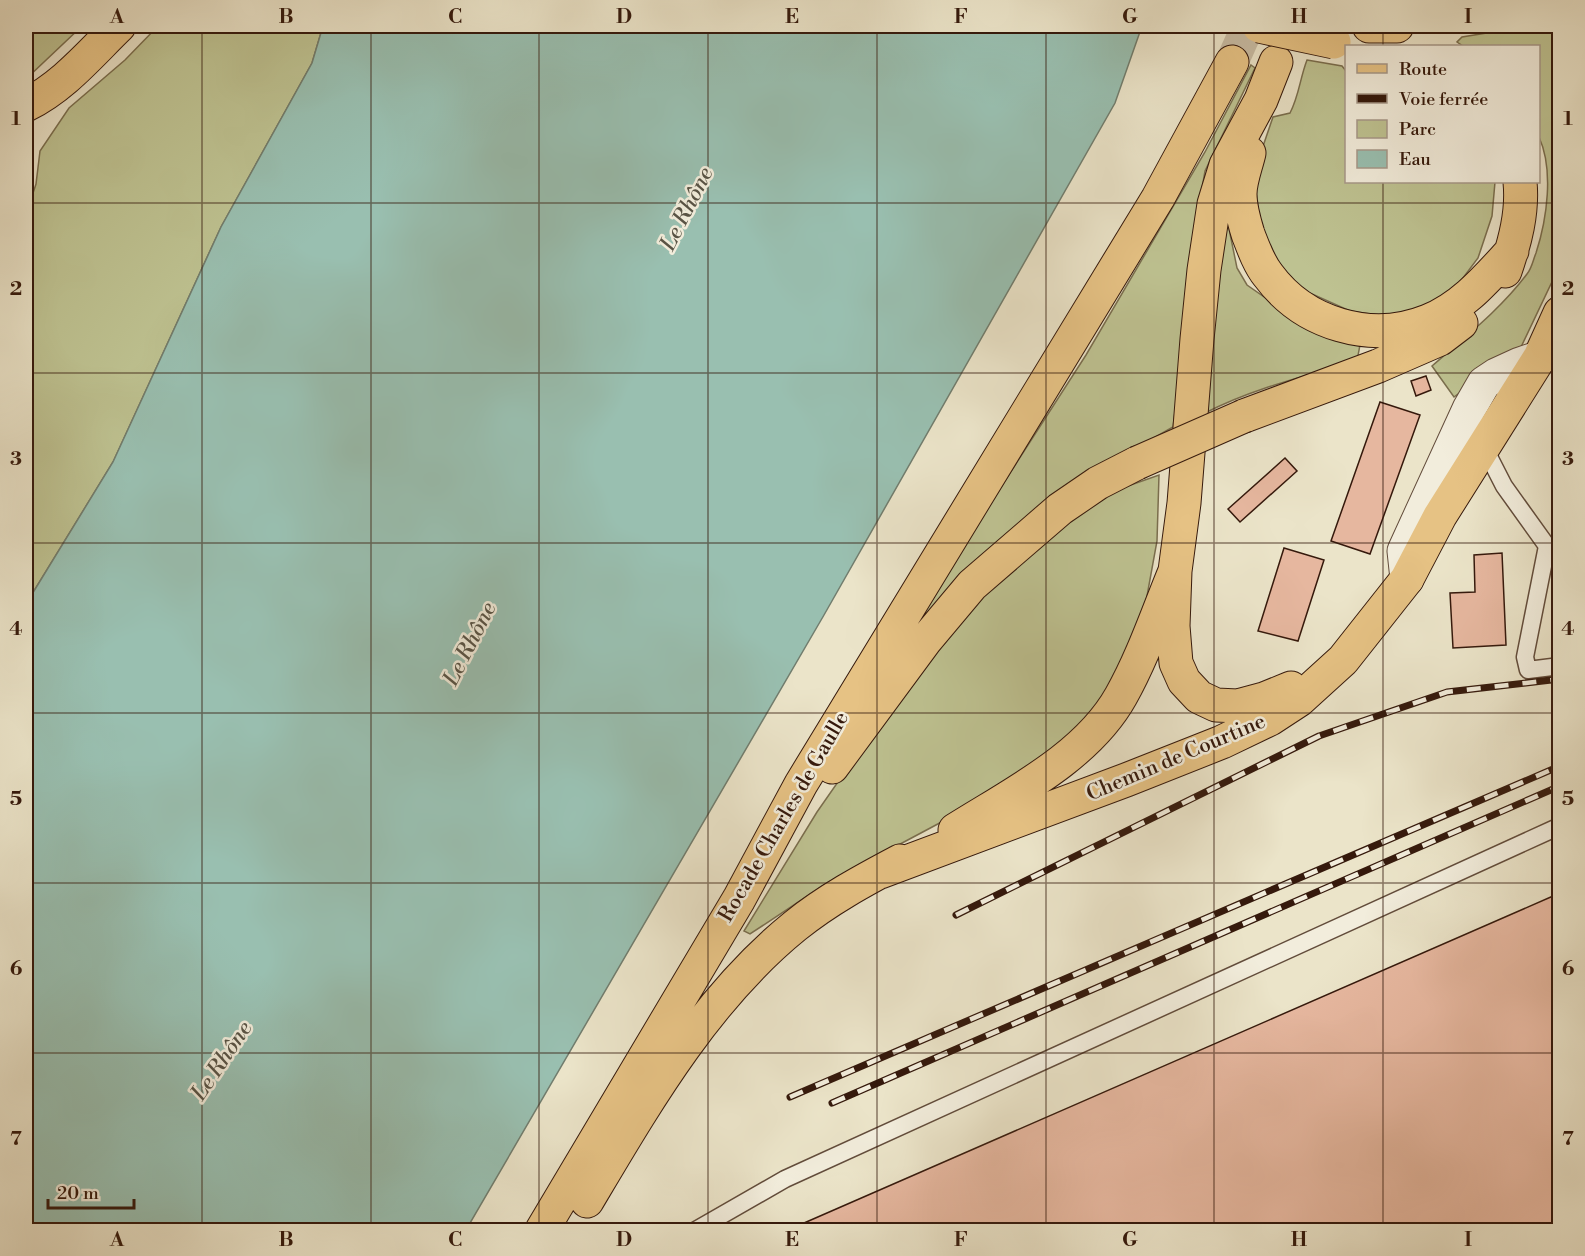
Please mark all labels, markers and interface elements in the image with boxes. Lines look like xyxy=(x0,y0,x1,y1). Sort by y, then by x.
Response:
text: A xyxy=(109,5,125,30)
text: B xyxy=(278,5,294,30)
text: C xyxy=(448,5,462,30)
text: D xyxy=(616,5,632,30)
text: E xyxy=(785,5,799,30)
text: F xyxy=(954,5,968,30)
text: G xyxy=(1122,5,1138,30)
text: H xyxy=(1291,5,1308,30)
text: I xyxy=(1464,5,1472,30)
legend xyxy=(1345,45,1540,183)
text: Route xyxy=(1399,58,1447,81)
text: Voie ferrée xyxy=(1398,88,1488,111)
text: 1 xyxy=(11,107,21,132)
text: 1 xyxy=(1563,107,1573,132)
text: Parc xyxy=(1399,118,1436,141)
text: Eau xyxy=(1399,148,1432,171)
water label: Le Rhône xyxy=(654,163,719,256)
text: 2 xyxy=(10,277,22,302)
text: 2 xyxy=(1562,277,1574,302)
text: 3 xyxy=(10,447,22,472)
text: 3 xyxy=(1562,447,1574,472)
water label: Le Rhône xyxy=(437,598,502,691)
text: 4 xyxy=(9,617,23,642)
text: 4 xyxy=(1561,617,1575,642)
street label: Rocade Charles de Gaulle xyxy=(713,707,855,927)
street label: Chemin de Courtine xyxy=(1083,709,1269,807)
text: 5 xyxy=(10,787,22,812)
text: 5 xyxy=(1562,787,1574,812)
text: 6 xyxy=(10,957,23,982)
text: 6 xyxy=(1562,957,1575,982)
water label: Le Rhône xyxy=(185,1016,258,1107)
text: 7 xyxy=(10,1127,22,1152)
text: 7 xyxy=(1562,1127,1574,1152)
scale bar xyxy=(48,1172,134,1210)
text: 20 m xyxy=(57,1182,99,1205)
text: A xyxy=(109,1228,125,1253)
text: B xyxy=(278,1228,294,1253)
text: C xyxy=(448,1228,462,1253)
text: D xyxy=(616,1228,632,1253)
text: E xyxy=(785,1228,799,1253)
text: F xyxy=(954,1228,968,1253)
text: G xyxy=(1122,1228,1138,1253)
text: H xyxy=(1291,1228,1308,1253)
text: I xyxy=(1464,1228,1472,1253)

